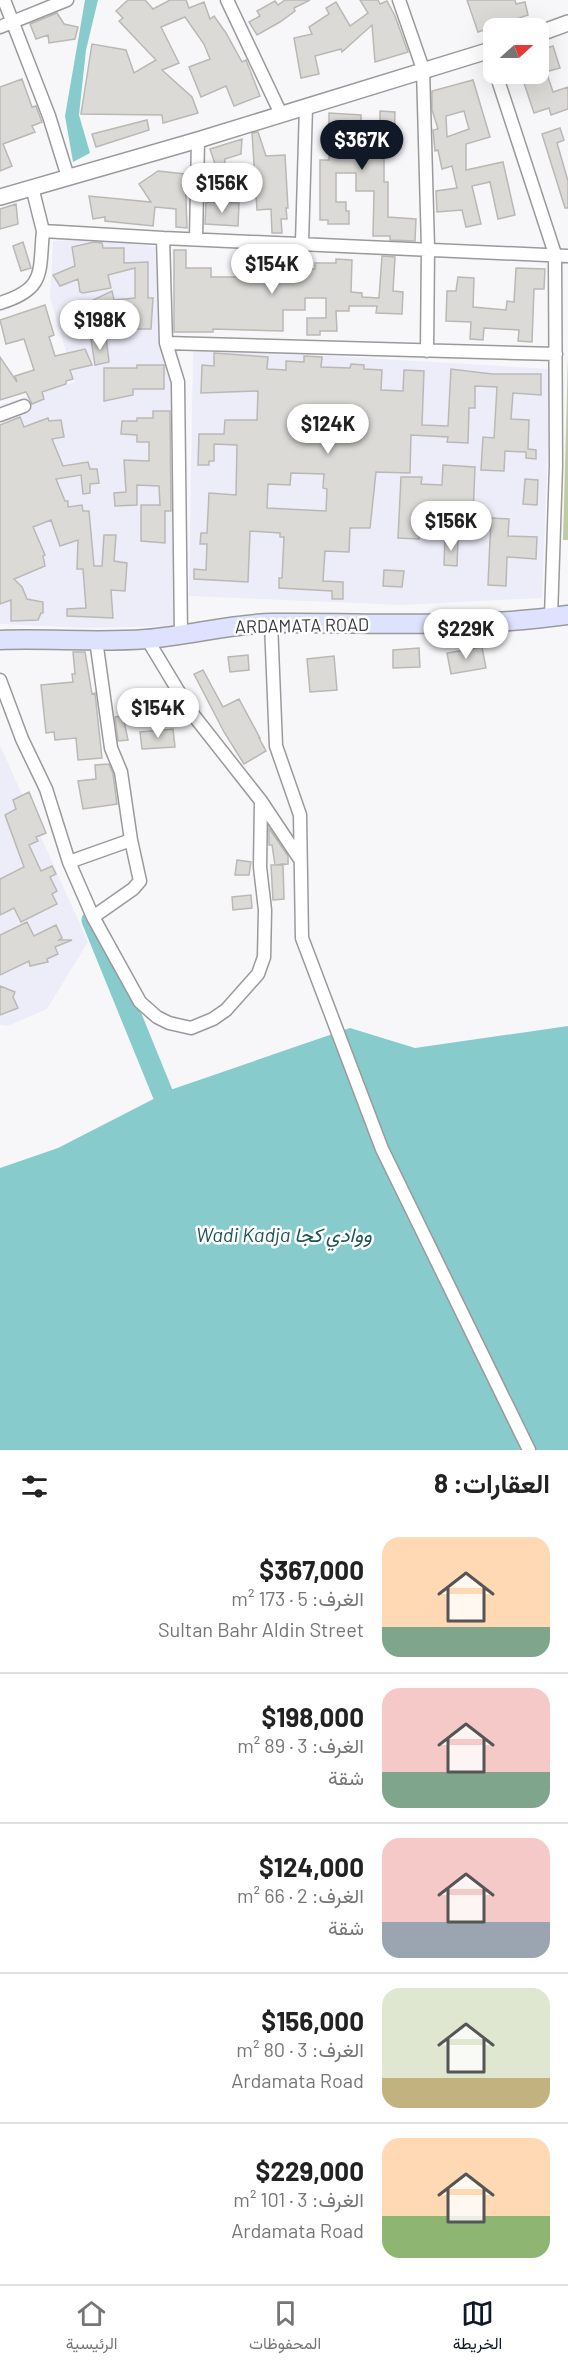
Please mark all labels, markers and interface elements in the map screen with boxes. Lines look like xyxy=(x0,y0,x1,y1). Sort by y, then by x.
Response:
north arrow xyxy=(483,18,549,84)
map controls xyxy=(483,18,549,84)
pin: $367K xyxy=(320,120,404,171)
text: $367K xyxy=(334,127,390,151)
pin: $156K xyxy=(180,163,264,214)
text: $156K xyxy=(196,170,248,194)
pin: $154K xyxy=(230,244,314,295)
text: $154K xyxy=(245,251,299,275)
pin: $198K xyxy=(58,300,142,351)
text: $198K xyxy=(74,307,126,331)
pin: $124K xyxy=(286,404,370,455)
text: $124K xyxy=(301,411,355,435)
pin: $156K xyxy=(409,501,493,552)
text: $156K xyxy=(425,508,477,532)
pin: $229K xyxy=(424,609,508,660)
street label: ARDAMATA ROAD xyxy=(235,613,369,637)
text: $229K xyxy=(438,616,494,640)
pin: $154K xyxy=(116,688,200,739)
text: $154K xyxy=(131,695,185,719)
water label: Wadi Kadja ووادي كجا xyxy=(196,1222,372,1251)
text: العقارات: 8 xyxy=(434,1467,550,1498)
icon: filters xyxy=(18,1470,51,1503)
text: $367,000 xyxy=(259,1554,364,1585)
icon: home xyxy=(430,1561,502,1633)
text: الغرف: 5 · 173 m² xyxy=(231,1586,364,1610)
text: Sultan Bahr Aldin Street xyxy=(158,1617,364,1641)
text: $198,000 xyxy=(261,1701,364,1732)
icon: home xyxy=(430,1712,502,1784)
text: الغرف: 3 · 89 m² xyxy=(237,1733,364,1757)
text: شقة xyxy=(328,1765,364,1789)
text: $124,000 xyxy=(259,1851,364,1882)
icon: home xyxy=(430,1862,502,1934)
text: الغرف: 2 · 66 m² xyxy=(237,1883,364,1907)
text: شقة xyxy=(328,1915,364,1939)
text: $156,000 xyxy=(261,2005,364,2036)
icon: home xyxy=(430,2012,502,2084)
text: الغرف: 3 · 80 m² xyxy=(236,2037,364,2061)
text: Ardamata Road xyxy=(231,2068,364,2092)
text: $229,000 xyxy=(256,2155,364,2186)
icon: home xyxy=(430,2162,502,2234)
text: الغرف: 3 · 101 m² xyxy=(233,2187,364,2211)
text: Ardamata Road xyxy=(231,2218,364,2242)
tab: الرئيسية xyxy=(66,2297,118,2358)
tab: المحفوظات xyxy=(249,2297,321,2358)
tab: الخريطة xyxy=(453,2297,502,2358)

